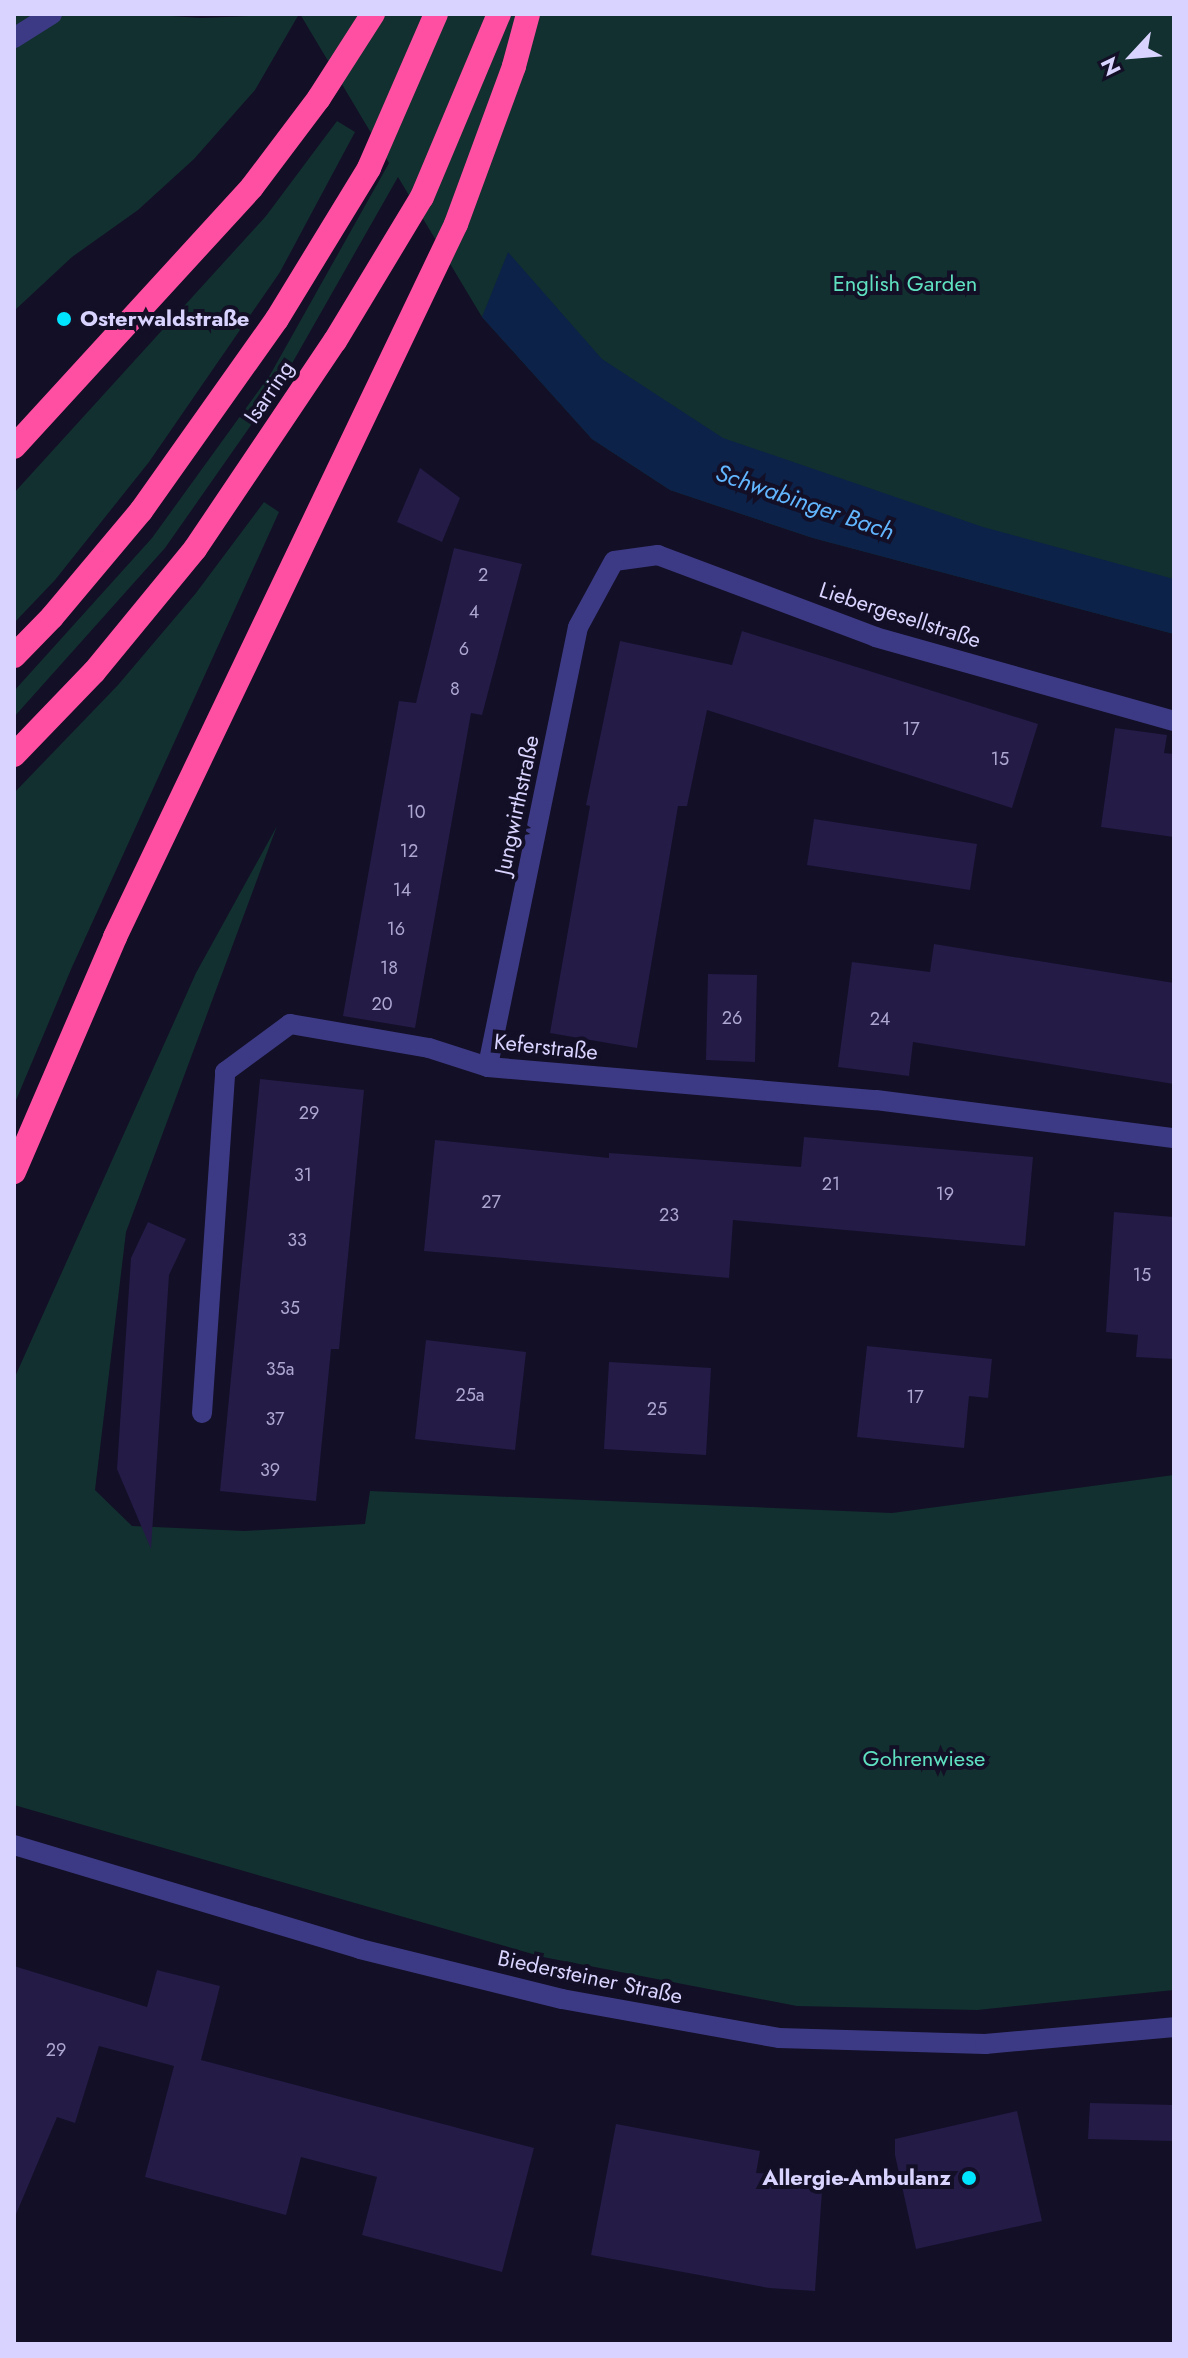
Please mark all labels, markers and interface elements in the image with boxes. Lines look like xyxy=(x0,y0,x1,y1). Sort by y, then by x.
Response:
north arrow xyxy=(1092,16,1172,96)
text: N xyxy=(1092,52,1129,81)
park label: English Garden xyxy=(833,271,977,297)
place label: Osterwaldstraße xyxy=(80,306,249,332)
marker: Osterwaldstraße xyxy=(55,310,73,328)
street label: Isarring xyxy=(239,356,299,428)
water label: Schwabinger Bach xyxy=(712,458,898,546)
house number: 2 xyxy=(478,564,488,586)
street label: Liebergesellstraße xyxy=(816,576,984,654)
house number: 4 xyxy=(469,601,479,623)
house number: 6 xyxy=(459,638,469,660)
house number: 8 xyxy=(450,678,460,700)
house number: 17 xyxy=(902,718,920,740)
street label: Jungwirthstraße xyxy=(489,733,545,877)
house number: 15 xyxy=(991,748,1009,770)
house number: 10 xyxy=(407,801,425,823)
house number: 12 xyxy=(400,840,418,862)
house number: 14 xyxy=(393,879,411,901)
house number: 16 xyxy=(387,918,405,940)
house number: 18 xyxy=(380,957,398,979)
house number: 20 xyxy=(371,993,393,1015)
house number: 26 xyxy=(722,1007,742,1029)
house number: 24 xyxy=(870,1008,890,1030)
street label: Keferstraße xyxy=(493,1028,599,1066)
house number: 29 xyxy=(299,1102,319,1124)
house number: 31 xyxy=(294,1164,312,1186)
house number: 21 xyxy=(822,1173,840,1195)
house number: 19 xyxy=(936,1183,954,1205)
house number: 27 xyxy=(481,1191,501,1213)
house number: 23 xyxy=(659,1204,679,1226)
house number: 33 xyxy=(287,1229,307,1251)
house number: 15 xyxy=(1133,1264,1151,1286)
house number: 35 xyxy=(280,1297,300,1319)
house number: 35a xyxy=(266,1358,294,1380)
house number: 25a xyxy=(455,1384,485,1406)
house number: 17 xyxy=(906,1386,924,1408)
house number: 25 xyxy=(647,1398,667,1420)
house number: 37 xyxy=(265,1408,285,1430)
house number: 39 xyxy=(260,1459,280,1481)
park label: Gohrenwiese xyxy=(863,1746,985,1772)
street label: Biedersteiner Straße xyxy=(495,1945,685,2009)
house number: 29 xyxy=(46,2039,66,2061)
place label: Allergie-Ambulanz xyxy=(762,2165,951,2191)
marker: Allergie-Ambulanz xyxy=(958,2167,980,2189)

